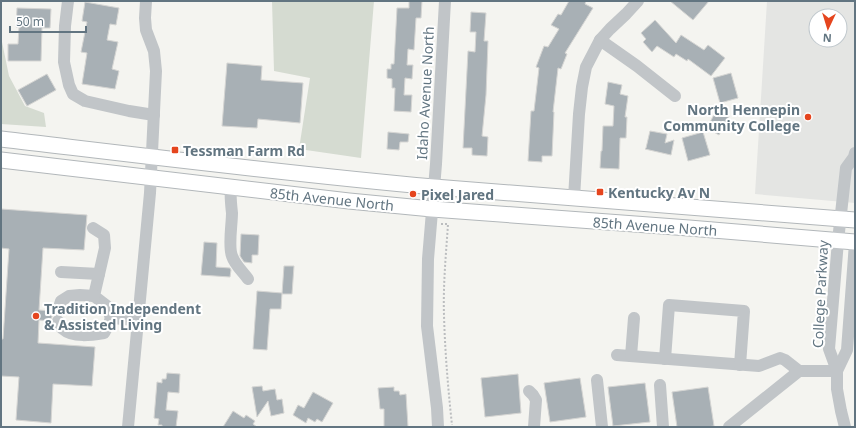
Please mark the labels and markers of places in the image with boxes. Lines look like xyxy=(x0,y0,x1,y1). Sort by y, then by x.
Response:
place label: North Hennepin Community College xyxy=(663,100,800,135)
marker: North Hennepin Community College xyxy=(803,112,813,122)
place label: Tessman Farm Rd xyxy=(183,141,305,160)
marker: Tessman Farm Rd xyxy=(170,145,180,155)
place label: Kentucky Av N xyxy=(608,183,710,202)
place label: Pixel Jared xyxy=(421,185,494,204)
marker: Kentucky Av N xyxy=(595,187,605,197)
marker: Pixel Jared xyxy=(408,189,418,199)
place label: Tradition Independent & Assisted Living xyxy=(44,299,201,334)
marker: Tradition Independent & Assisted Living xyxy=(31,311,41,321)

